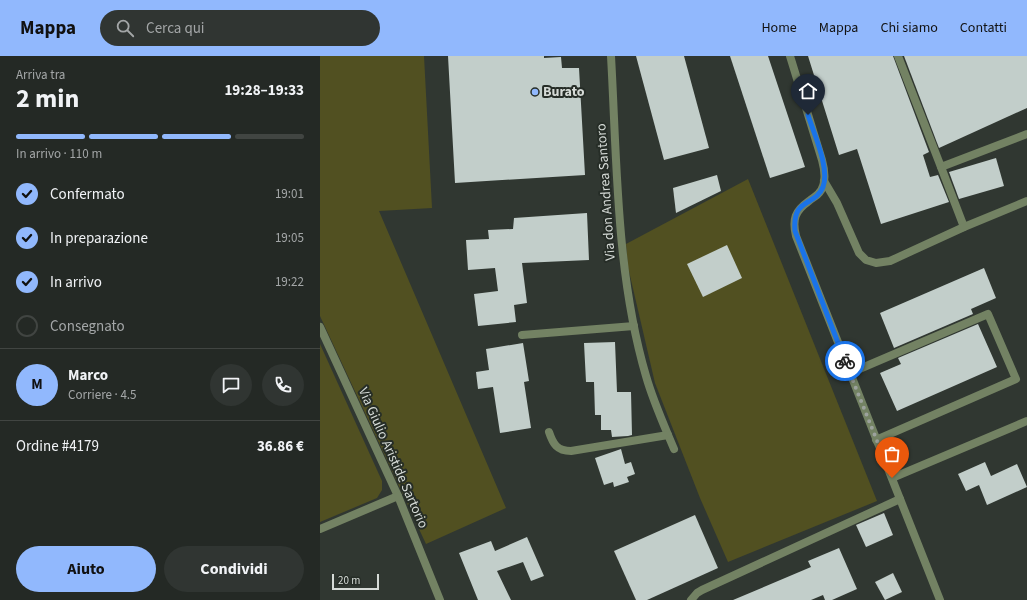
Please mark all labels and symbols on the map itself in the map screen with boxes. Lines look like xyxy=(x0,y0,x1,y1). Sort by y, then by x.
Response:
pin xyxy=(791,74,825,115)
place label: Burato xyxy=(543,82,585,102)
marker: Burato xyxy=(530,87,540,97)
street label: Via don Andrea Santoro xyxy=(591,123,621,261)
courier xyxy=(825,341,865,381)
street label: Via Giulio Aristide Sartorio xyxy=(353,384,433,532)
pin xyxy=(875,437,909,478)
scale bar xyxy=(332,572,379,591)

